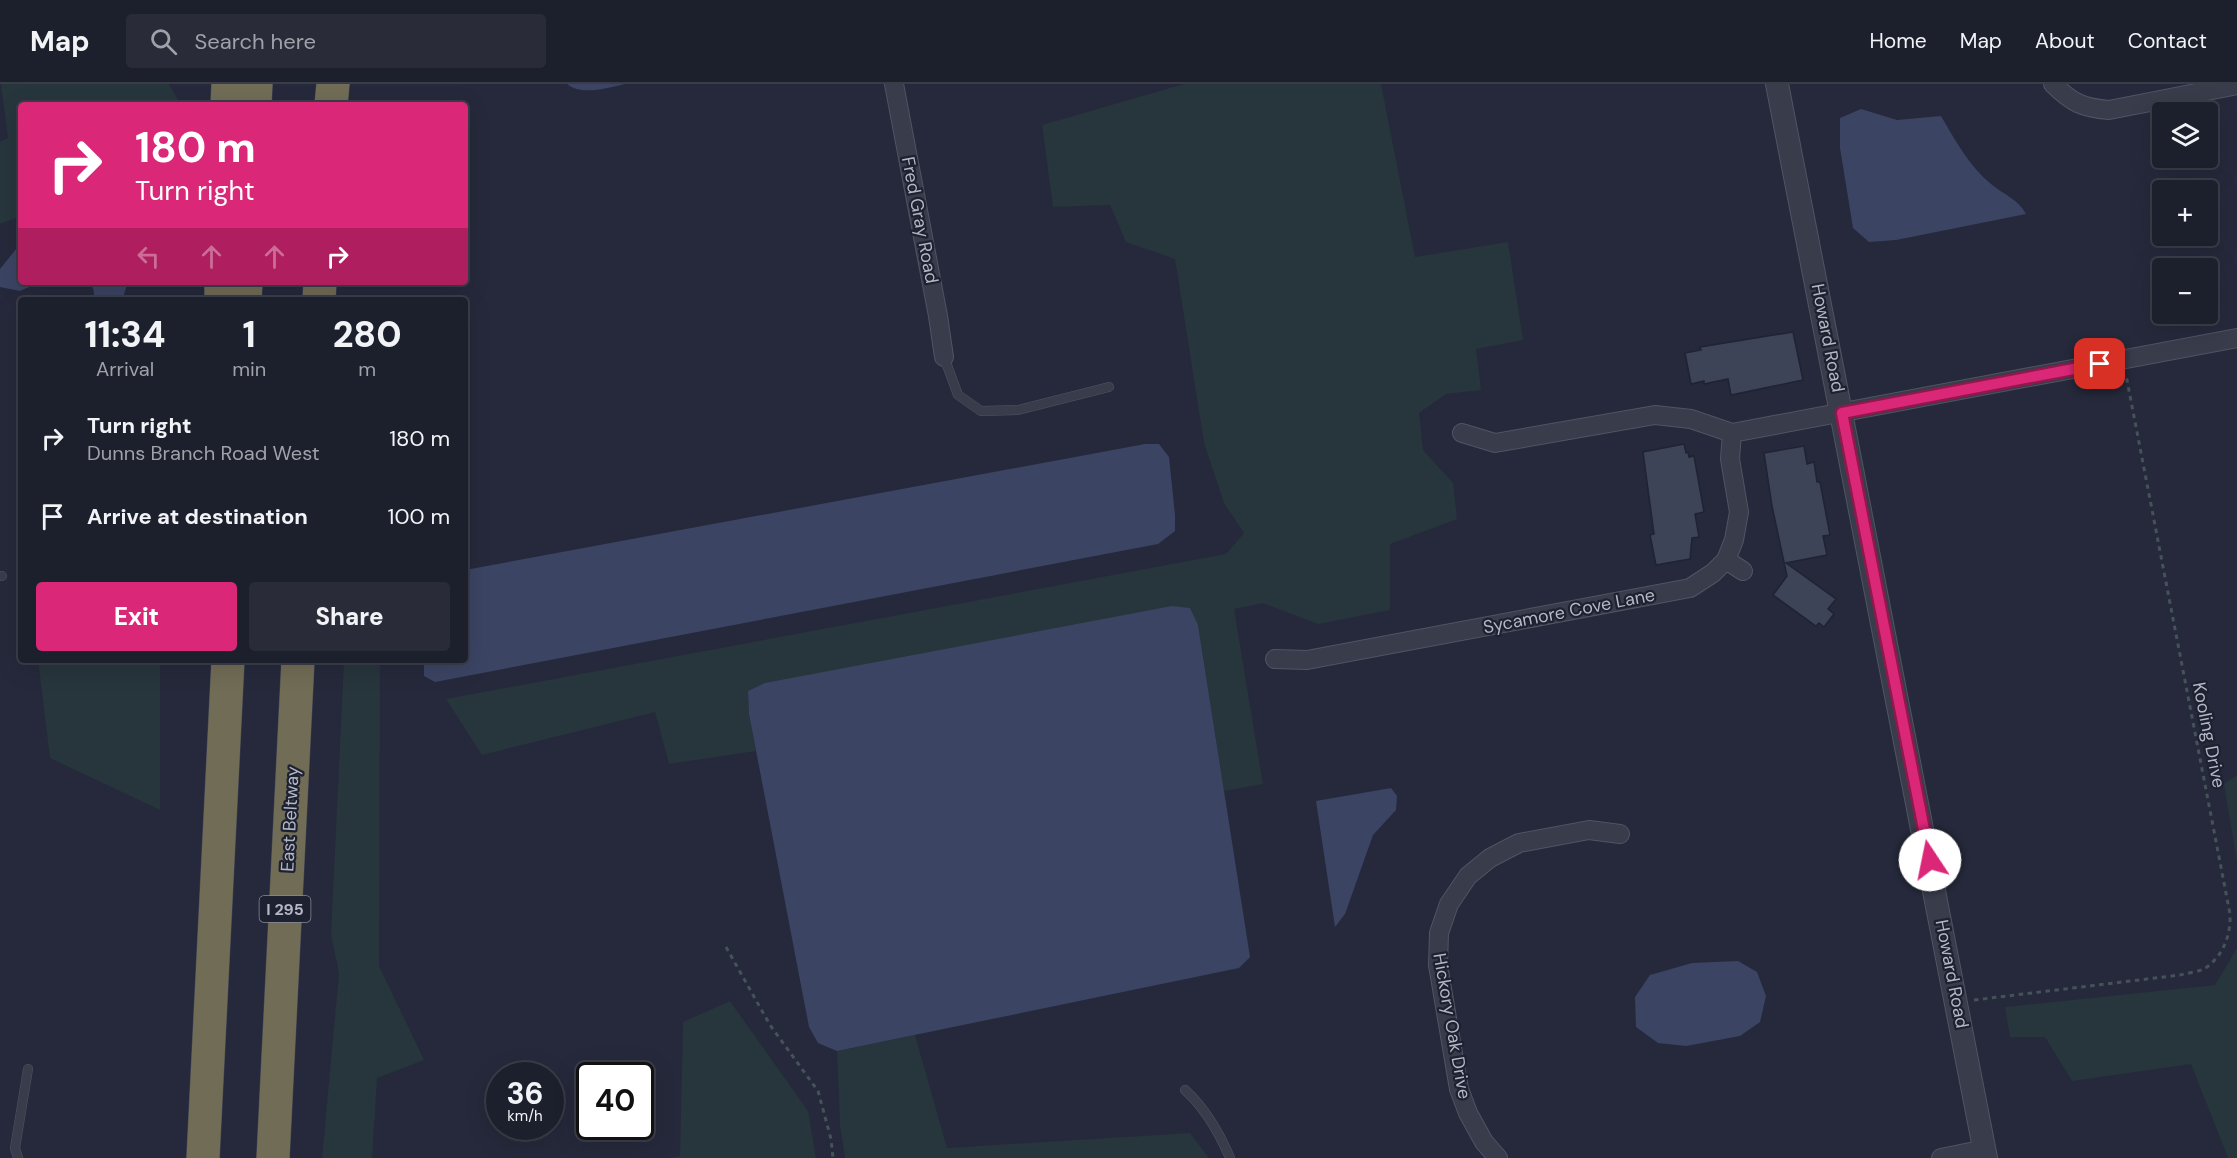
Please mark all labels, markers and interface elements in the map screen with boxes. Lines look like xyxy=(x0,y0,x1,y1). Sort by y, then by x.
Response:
search box xyxy=(126,14,546,68)
text: Map xyxy=(30,23,90,60)
icon: search xyxy=(147,25,180,58)
text: Search here xyxy=(195,27,316,56)
text: Home xyxy=(1869,27,1927,55)
text: Map xyxy=(1960,27,2002,55)
text: About xyxy=(2035,27,2095,55)
text: Contact xyxy=(2128,27,2207,55)
map controls xyxy=(2152,102,2218,324)
button: layers xyxy=(2152,102,2218,168)
text: 180 m xyxy=(135,120,256,175)
icon: right xyxy=(36,126,114,204)
street label: Fred Gray Road xyxy=(896,155,944,285)
text: Turn right xyxy=(135,173,255,208)
button: + xyxy=(2152,180,2218,246)
icon: left xyxy=(132,240,165,273)
icon: ahead xyxy=(195,240,228,273)
icon: ahead xyxy=(258,240,291,273)
icon: right xyxy=(321,240,354,273)
button: − xyxy=(2152,258,2218,324)
street label: Howard Road xyxy=(1806,282,1850,394)
text: 11:34 xyxy=(84,311,166,358)
text: 1 xyxy=(243,311,256,358)
text: 280 xyxy=(333,311,402,358)
pin xyxy=(2074,338,2125,389)
icon: arrive xyxy=(2083,347,2116,380)
text: Arrival xyxy=(96,356,154,382)
text: min xyxy=(232,356,266,382)
text: m xyxy=(358,356,376,382)
text: Turn right xyxy=(87,411,192,440)
icon: right xyxy=(36,422,69,455)
text: 180 m xyxy=(389,424,450,453)
text: Dunns Branch Road West xyxy=(87,440,320,466)
icon: arrive xyxy=(36,500,69,533)
text: Arrive at destination xyxy=(87,502,308,531)
text: 100 m xyxy=(388,502,450,531)
button: Exit xyxy=(36,582,237,651)
button: Share xyxy=(249,582,450,651)
street label: Sycamore Cove Lane xyxy=(1481,583,1657,639)
street label: Kooling Drive xyxy=(2187,680,2231,790)
street label: East Beltway xyxy=(275,766,305,872)
position arrow xyxy=(1898,828,1962,892)
road number: I 295 xyxy=(260,896,310,922)
street label: Howard Road xyxy=(1930,918,1974,1030)
street label: Hickory Oak Drive xyxy=(1427,951,1477,1101)
speed limit sign: 40 xyxy=(576,1062,654,1140)
text: 36 xyxy=(506,1074,544,1113)
text: km/h xyxy=(507,1106,543,1126)

